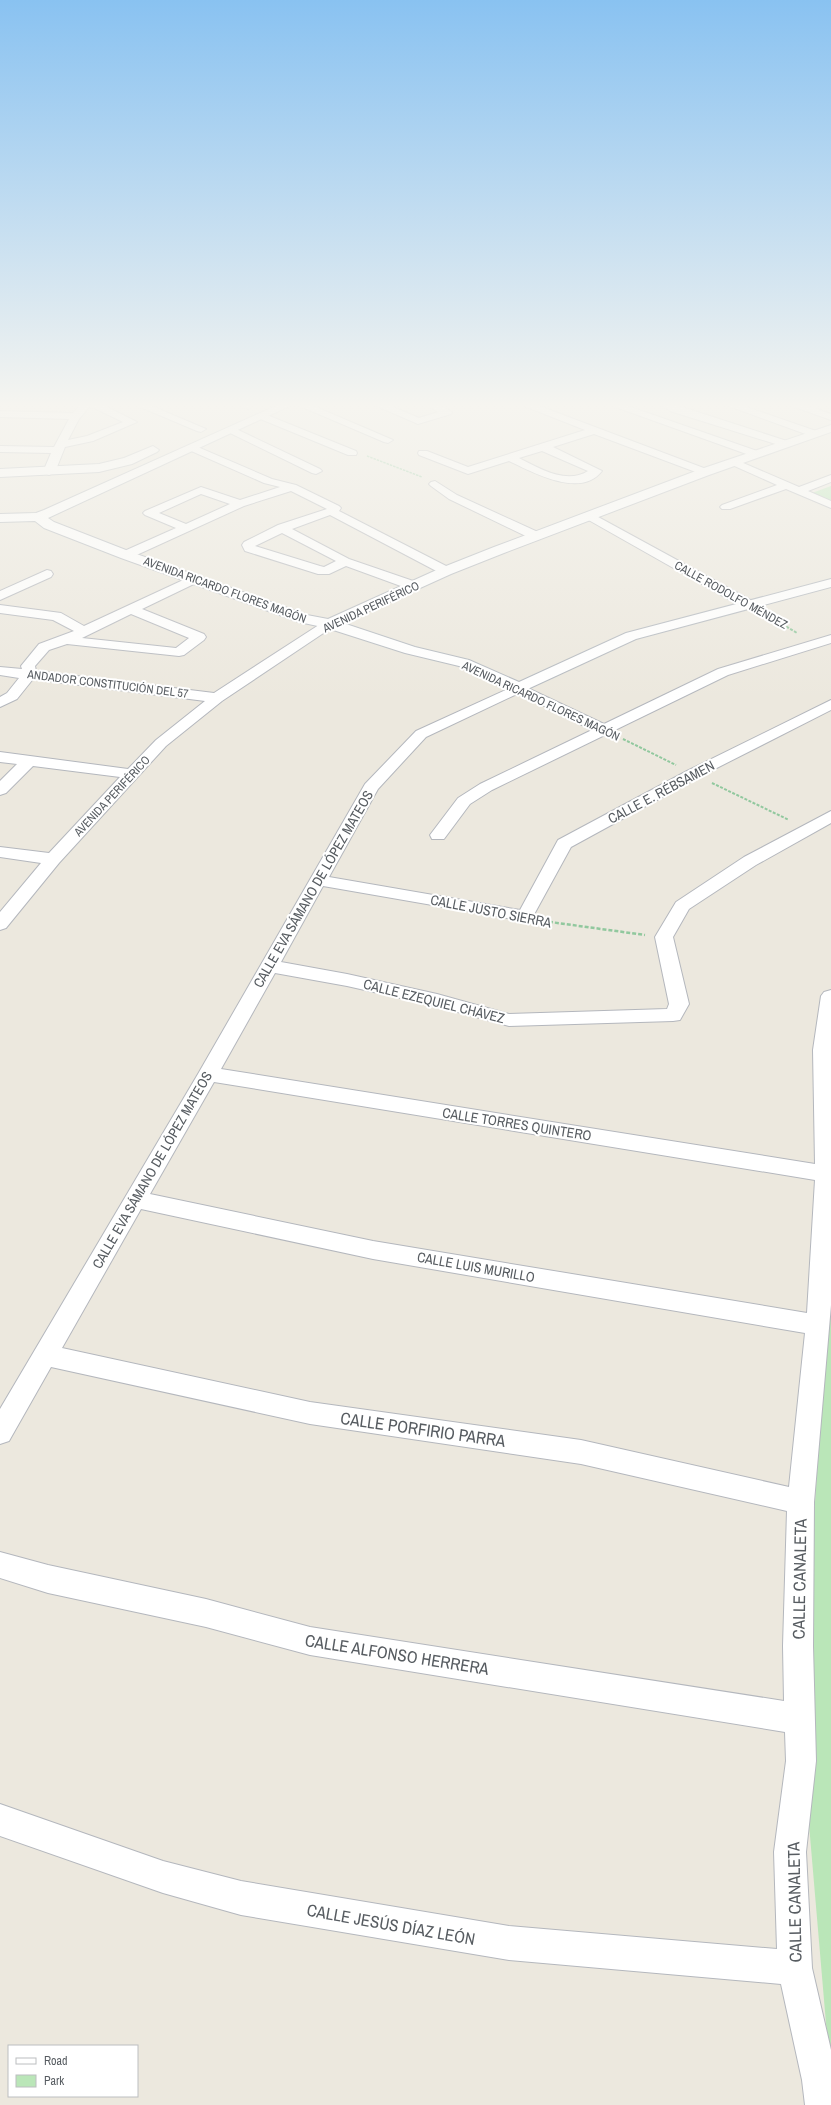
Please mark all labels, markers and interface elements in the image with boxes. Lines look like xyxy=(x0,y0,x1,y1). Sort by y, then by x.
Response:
street label: AVENIDA RICARDO FLORES MAGÓN xyxy=(140,553,309,627)
street label: CALLE RODOLFO MÉNDEZ xyxy=(672,557,790,633)
street label: AVENIDA PERIFÉRICO xyxy=(319,577,422,637)
street label: AVENIDA RICARDO FLORES MAGÓN xyxy=(459,657,622,745)
street label: ANDADOR CONSTITUCIÓN DEL 57 xyxy=(26,666,190,702)
street label: AVENIDA PERIFÉRICO xyxy=(70,752,154,841)
street label: CALLE E. RÉBSAMEN xyxy=(605,756,717,828)
street label: CALLE EVA SÁMANO DE LÓPEZ MATEOS xyxy=(249,787,377,991)
street label: CALLE JUSTO SIERRA xyxy=(429,890,553,932)
street label: CALLE EZEQUIEL CHÁVEZ xyxy=(362,975,506,1027)
street label: CALLE EVA SÁMANO DE LÓPEZ MATEOS xyxy=(88,1068,216,1272)
street label: CALLE TORRES QUINTERO xyxy=(441,1103,593,1145)
street label: CALLE LUIS MURILLO xyxy=(416,1248,536,1286)
street label: CALLE PORFIRIO PARRA xyxy=(339,1406,508,1452)
street label: CALLE CANALETA xyxy=(786,1518,812,1640)
street label: CALLE ALFONSO HERRERA xyxy=(303,1628,491,1680)
street label: CALLE CANALETA xyxy=(781,1841,807,1963)
street label: CALLE JESÚS DÍAZ LEÓN xyxy=(305,1898,477,1950)
legend xyxy=(8,2045,138,2097)
text: Road xyxy=(44,2053,68,2069)
text: Park xyxy=(44,2073,64,2089)

